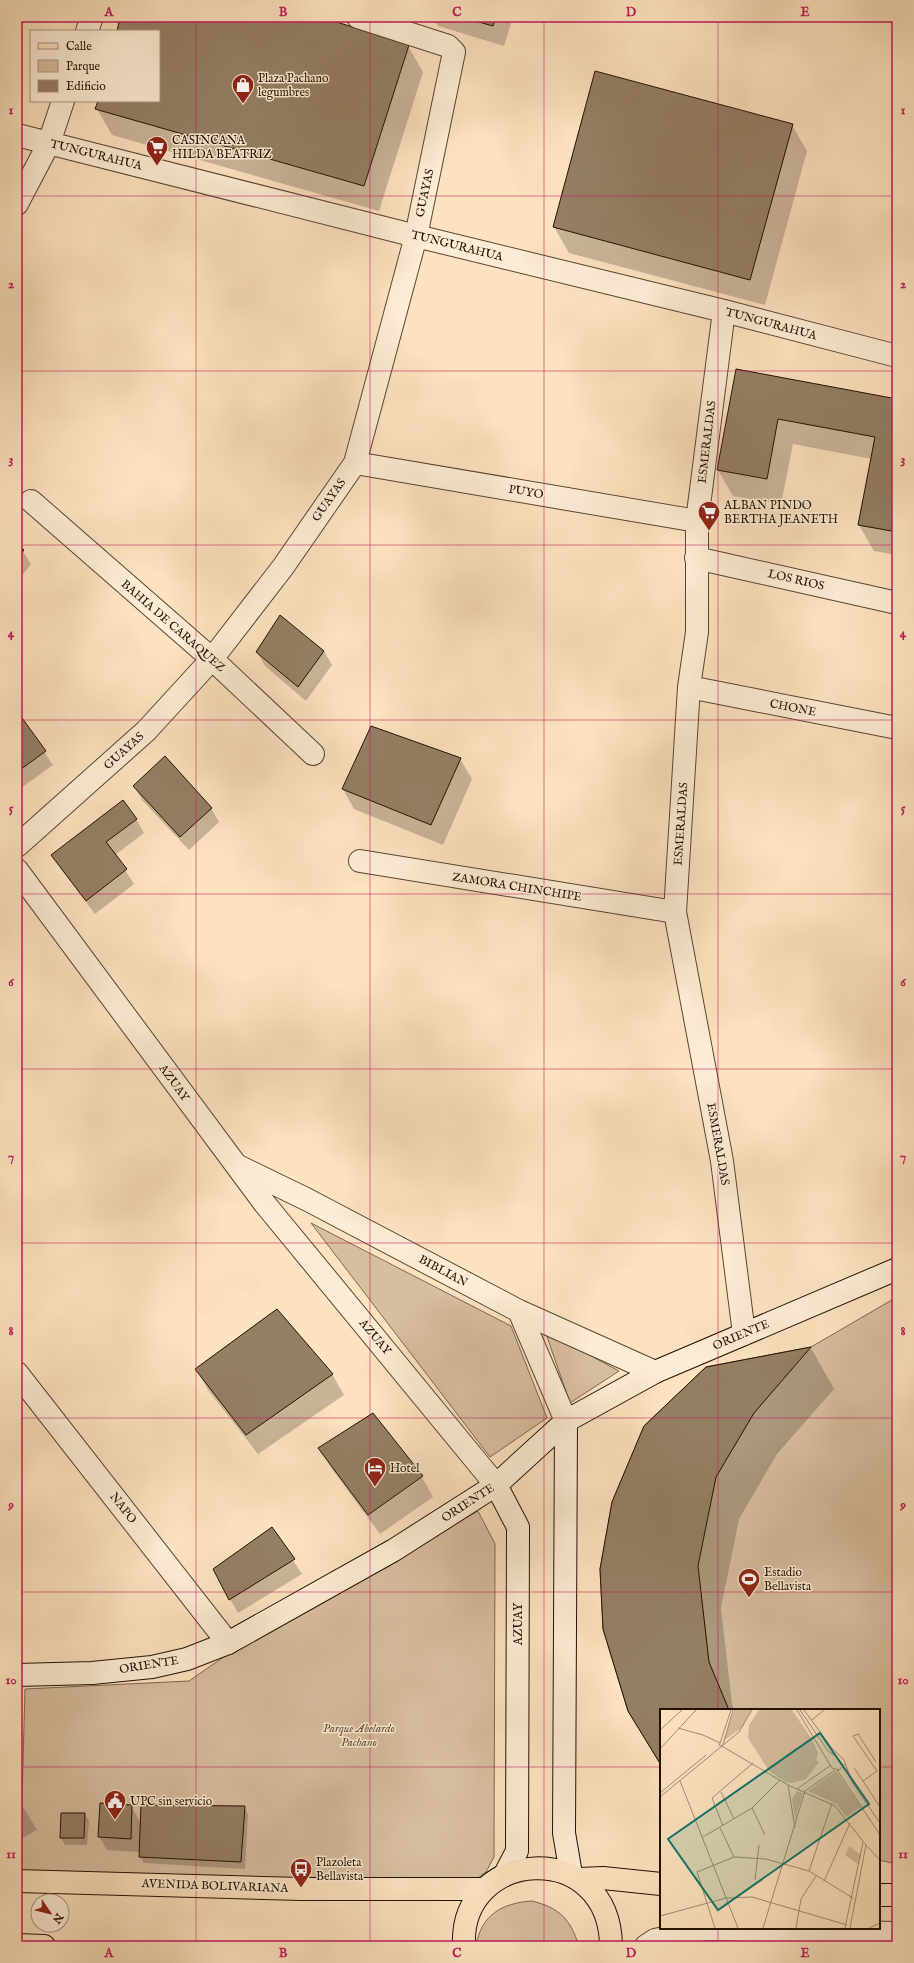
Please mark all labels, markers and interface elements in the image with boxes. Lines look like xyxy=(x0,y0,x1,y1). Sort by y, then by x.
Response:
text: A xyxy=(104,4,115,21)
text: B xyxy=(279,4,288,21)
text: C xyxy=(452,4,462,21)
text: D xyxy=(626,4,637,21)
text: E xyxy=(800,4,810,21)
legend xyxy=(30,30,160,102)
text: Calle xyxy=(66,39,92,54)
text: Parque xyxy=(66,59,101,75)
place label: Plaza Pachano legumbres xyxy=(258,71,329,100)
shop icon: Plaza Pachano legumbres xyxy=(230,72,256,105)
text: Edificio xyxy=(66,79,106,94)
text: 1 xyxy=(9,102,14,119)
text: 1 xyxy=(901,102,906,119)
place label: CASINCANA HILDA BEATRIZ xyxy=(172,133,272,162)
supermarket icon: CASINCANA HILDA BEATRIZ xyxy=(144,134,170,167)
street label: TUNGURAHUA xyxy=(49,136,144,174)
street label: GUAYAS xyxy=(413,167,437,219)
street label: TUNGURAHUA xyxy=(410,227,505,265)
text: 2 xyxy=(8,276,14,293)
text: 2 xyxy=(900,276,906,293)
street label: TUNGURAHUA xyxy=(724,305,819,344)
street label: ESMERALDAS xyxy=(694,400,720,484)
text: 3 xyxy=(9,451,14,468)
text: 3 xyxy=(901,451,906,468)
street label: GUAYAS xyxy=(309,476,349,524)
street label: PUYO xyxy=(507,482,545,502)
place label: ALBAN PINDO BERTHA JEANETH xyxy=(723,498,838,528)
supermarket icon: ALBAN PINDO BERTHA JEANETH xyxy=(696,499,722,532)
street label: LOS RIOS xyxy=(766,566,826,594)
street label: BAHIA DE CARAQUEZ xyxy=(118,577,229,676)
text: 4 xyxy=(8,625,15,642)
text: 4 xyxy=(900,625,907,642)
street label: CHONE xyxy=(768,696,818,720)
street label: GUAYAS xyxy=(101,729,147,773)
street label: ESMERALDAS xyxy=(671,782,691,866)
text: 5 xyxy=(9,800,14,817)
text: 5 xyxy=(901,800,906,817)
street label: ZAMORA CHINCHIPE xyxy=(451,869,583,905)
text: 6 xyxy=(8,974,14,991)
text: 6 xyxy=(900,974,906,991)
street label: AZUAY xyxy=(155,1061,193,1105)
street label: ESMERALDAS xyxy=(703,1102,733,1186)
text: 7 xyxy=(8,1149,14,1166)
text: 7 xyxy=(900,1149,906,1166)
street label: BIBLIAN xyxy=(416,1252,471,1290)
street label: AZUAY xyxy=(355,1315,395,1359)
street label: ORIENTE xyxy=(711,1316,771,1354)
text: 8 xyxy=(8,1323,14,1340)
text: 8 xyxy=(900,1323,906,1340)
hotel icon: Hotel xyxy=(362,1455,388,1488)
place label: Hotel xyxy=(390,1461,420,1476)
street label: ORIENTE xyxy=(439,1480,497,1526)
street label: NAPO xyxy=(106,1490,140,1526)
text: 9 xyxy=(7,1497,14,1514)
text: 9 xyxy=(899,1497,906,1514)
place label: Estadio Bellavista xyxy=(764,1565,812,1594)
sports icon: Estadio Bellavista xyxy=(736,1566,762,1599)
street label: AZUAY xyxy=(511,1602,526,1646)
street label: ORIENTE xyxy=(118,1653,180,1677)
text: 10 xyxy=(5,1672,17,1689)
text: 10 xyxy=(897,1672,909,1689)
inset map xyxy=(660,1709,880,1929)
park label: Parque Abelardo Pachano xyxy=(323,1721,395,1750)
public building icon: UPC sin servicio xyxy=(102,1788,128,1821)
place label: UPC sin servicio xyxy=(130,1794,213,1809)
text: 11 xyxy=(6,1846,16,1863)
text: 11 xyxy=(898,1846,908,1863)
place label: Plazoleta Bellavista xyxy=(316,1855,364,1884)
bus stop icon: Plazoleta Bellavista xyxy=(288,1856,314,1889)
street label: AVENIDA BOLIVARIANA xyxy=(140,1876,290,1896)
north arrow xyxy=(30,1893,70,1933)
text: N xyxy=(49,1909,66,1926)
text: A xyxy=(104,1945,115,1962)
text: B xyxy=(279,1945,288,1962)
text: C xyxy=(452,1945,462,1962)
text: D xyxy=(626,1945,637,1962)
text: E xyxy=(800,1945,810,1962)

